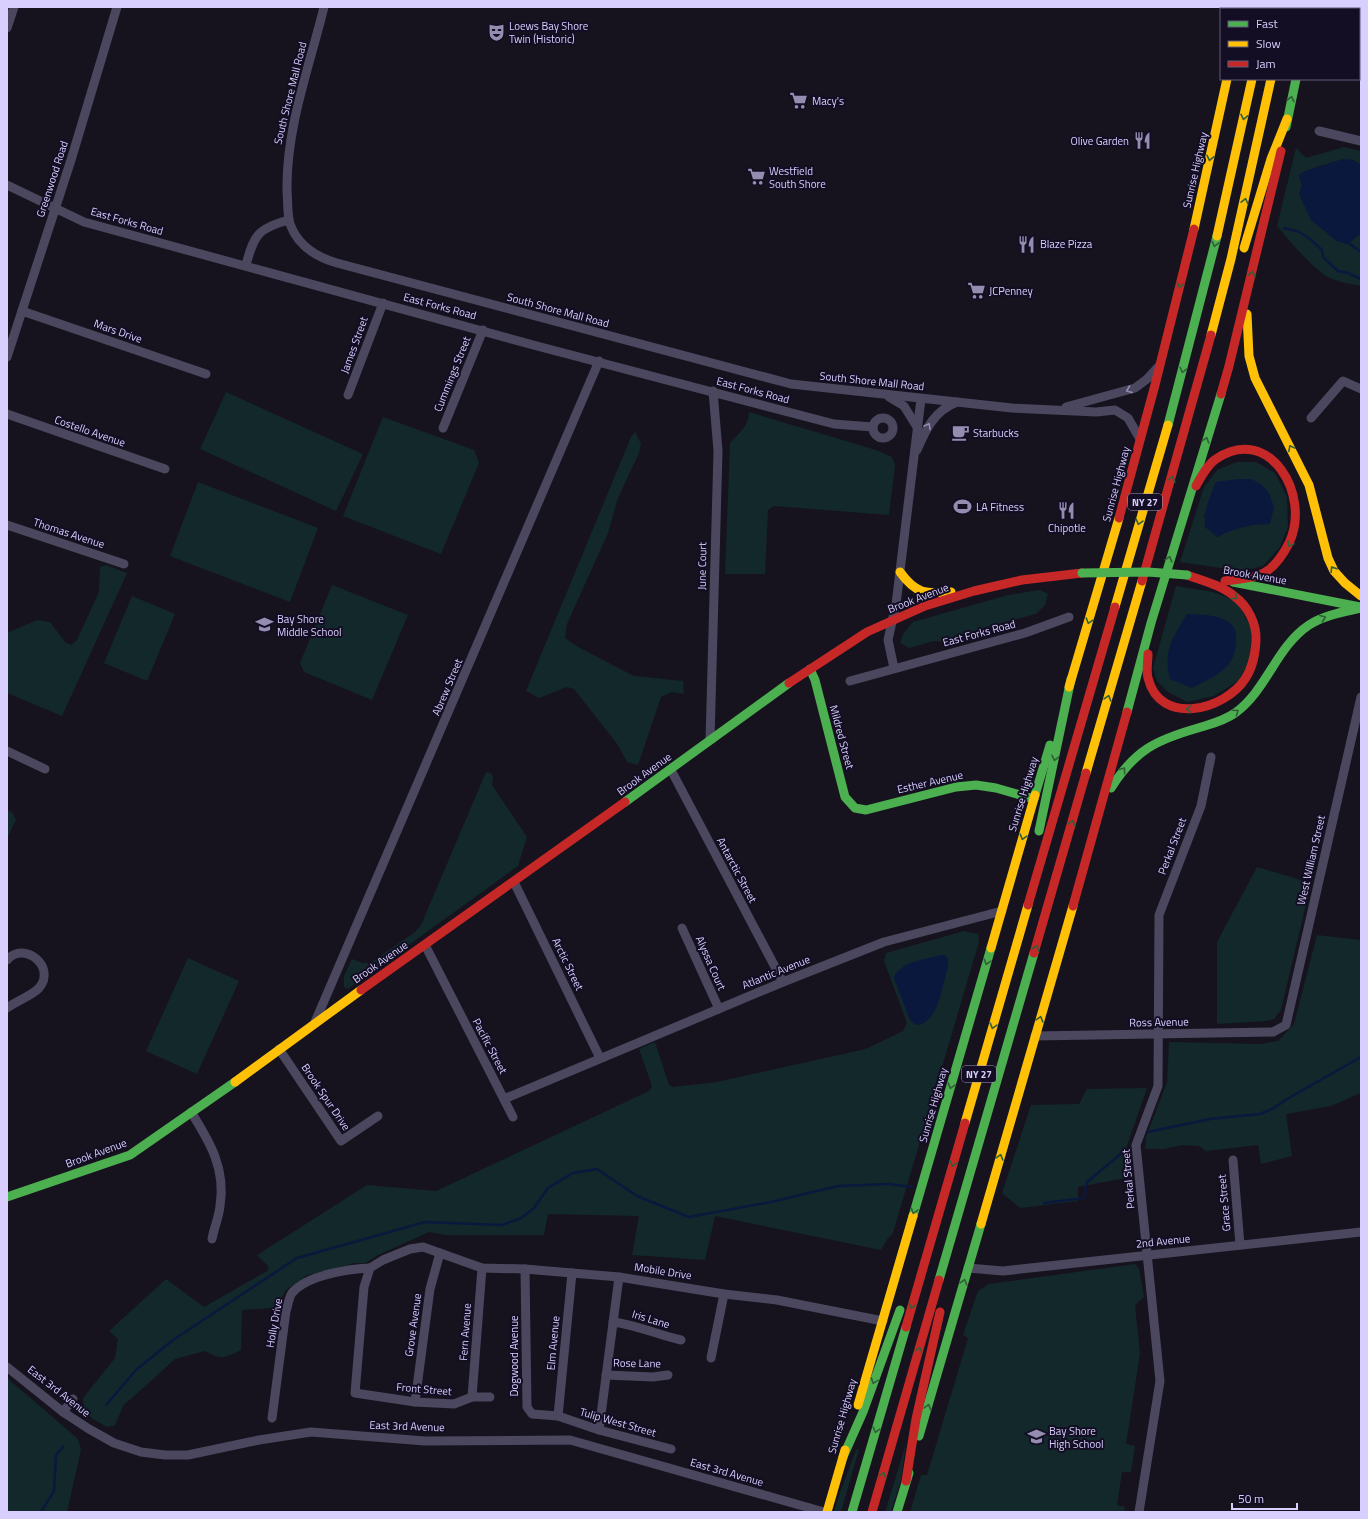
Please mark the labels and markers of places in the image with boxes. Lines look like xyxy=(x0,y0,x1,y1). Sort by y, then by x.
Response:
place label: Loews Bay Shore Twin (Historic) xyxy=(509,18,589,47)
theatre icon: Loews Bay Shore Twin (Historic) xyxy=(486,22,506,42)
supermarket icon: Macy's xyxy=(789,91,809,111)
place label: Macy's xyxy=(812,93,844,109)
restaurant icon: Olive Garden xyxy=(1132,131,1152,151)
place label: Olive Garden xyxy=(1070,133,1129,149)
place label: Westfield South Shore xyxy=(769,163,826,192)
supermarket icon: Westfield South Shore xyxy=(746,167,766,187)
restaurant icon: Blaze Pizza xyxy=(1017,234,1037,254)
place label: Blaze Pizza xyxy=(1040,236,1093,252)
supermarket icon: JCPenney xyxy=(966,281,986,301)
place label: JCPenney xyxy=(989,283,1033,299)
cafe icon: Starbucks xyxy=(950,423,970,443)
place label: Starbucks xyxy=(973,425,1019,441)
sports icon: LA Fitness xyxy=(953,497,973,517)
place label: LA Fitness xyxy=(976,499,1024,515)
restaurant icon: Chipotle xyxy=(1057,500,1077,520)
place label: Chipotle xyxy=(1048,520,1086,536)
place label: Bay Shore Middle School xyxy=(277,611,342,640)
school or university icon: Bay Shore Middle School xyxy=(254,615,274,635)
place label: Bay Shore High School xyxy=(1049,1423,1104,1452)
school or university icon: Bay Shore High School xyxy=(1026,1427,1046,1447)

